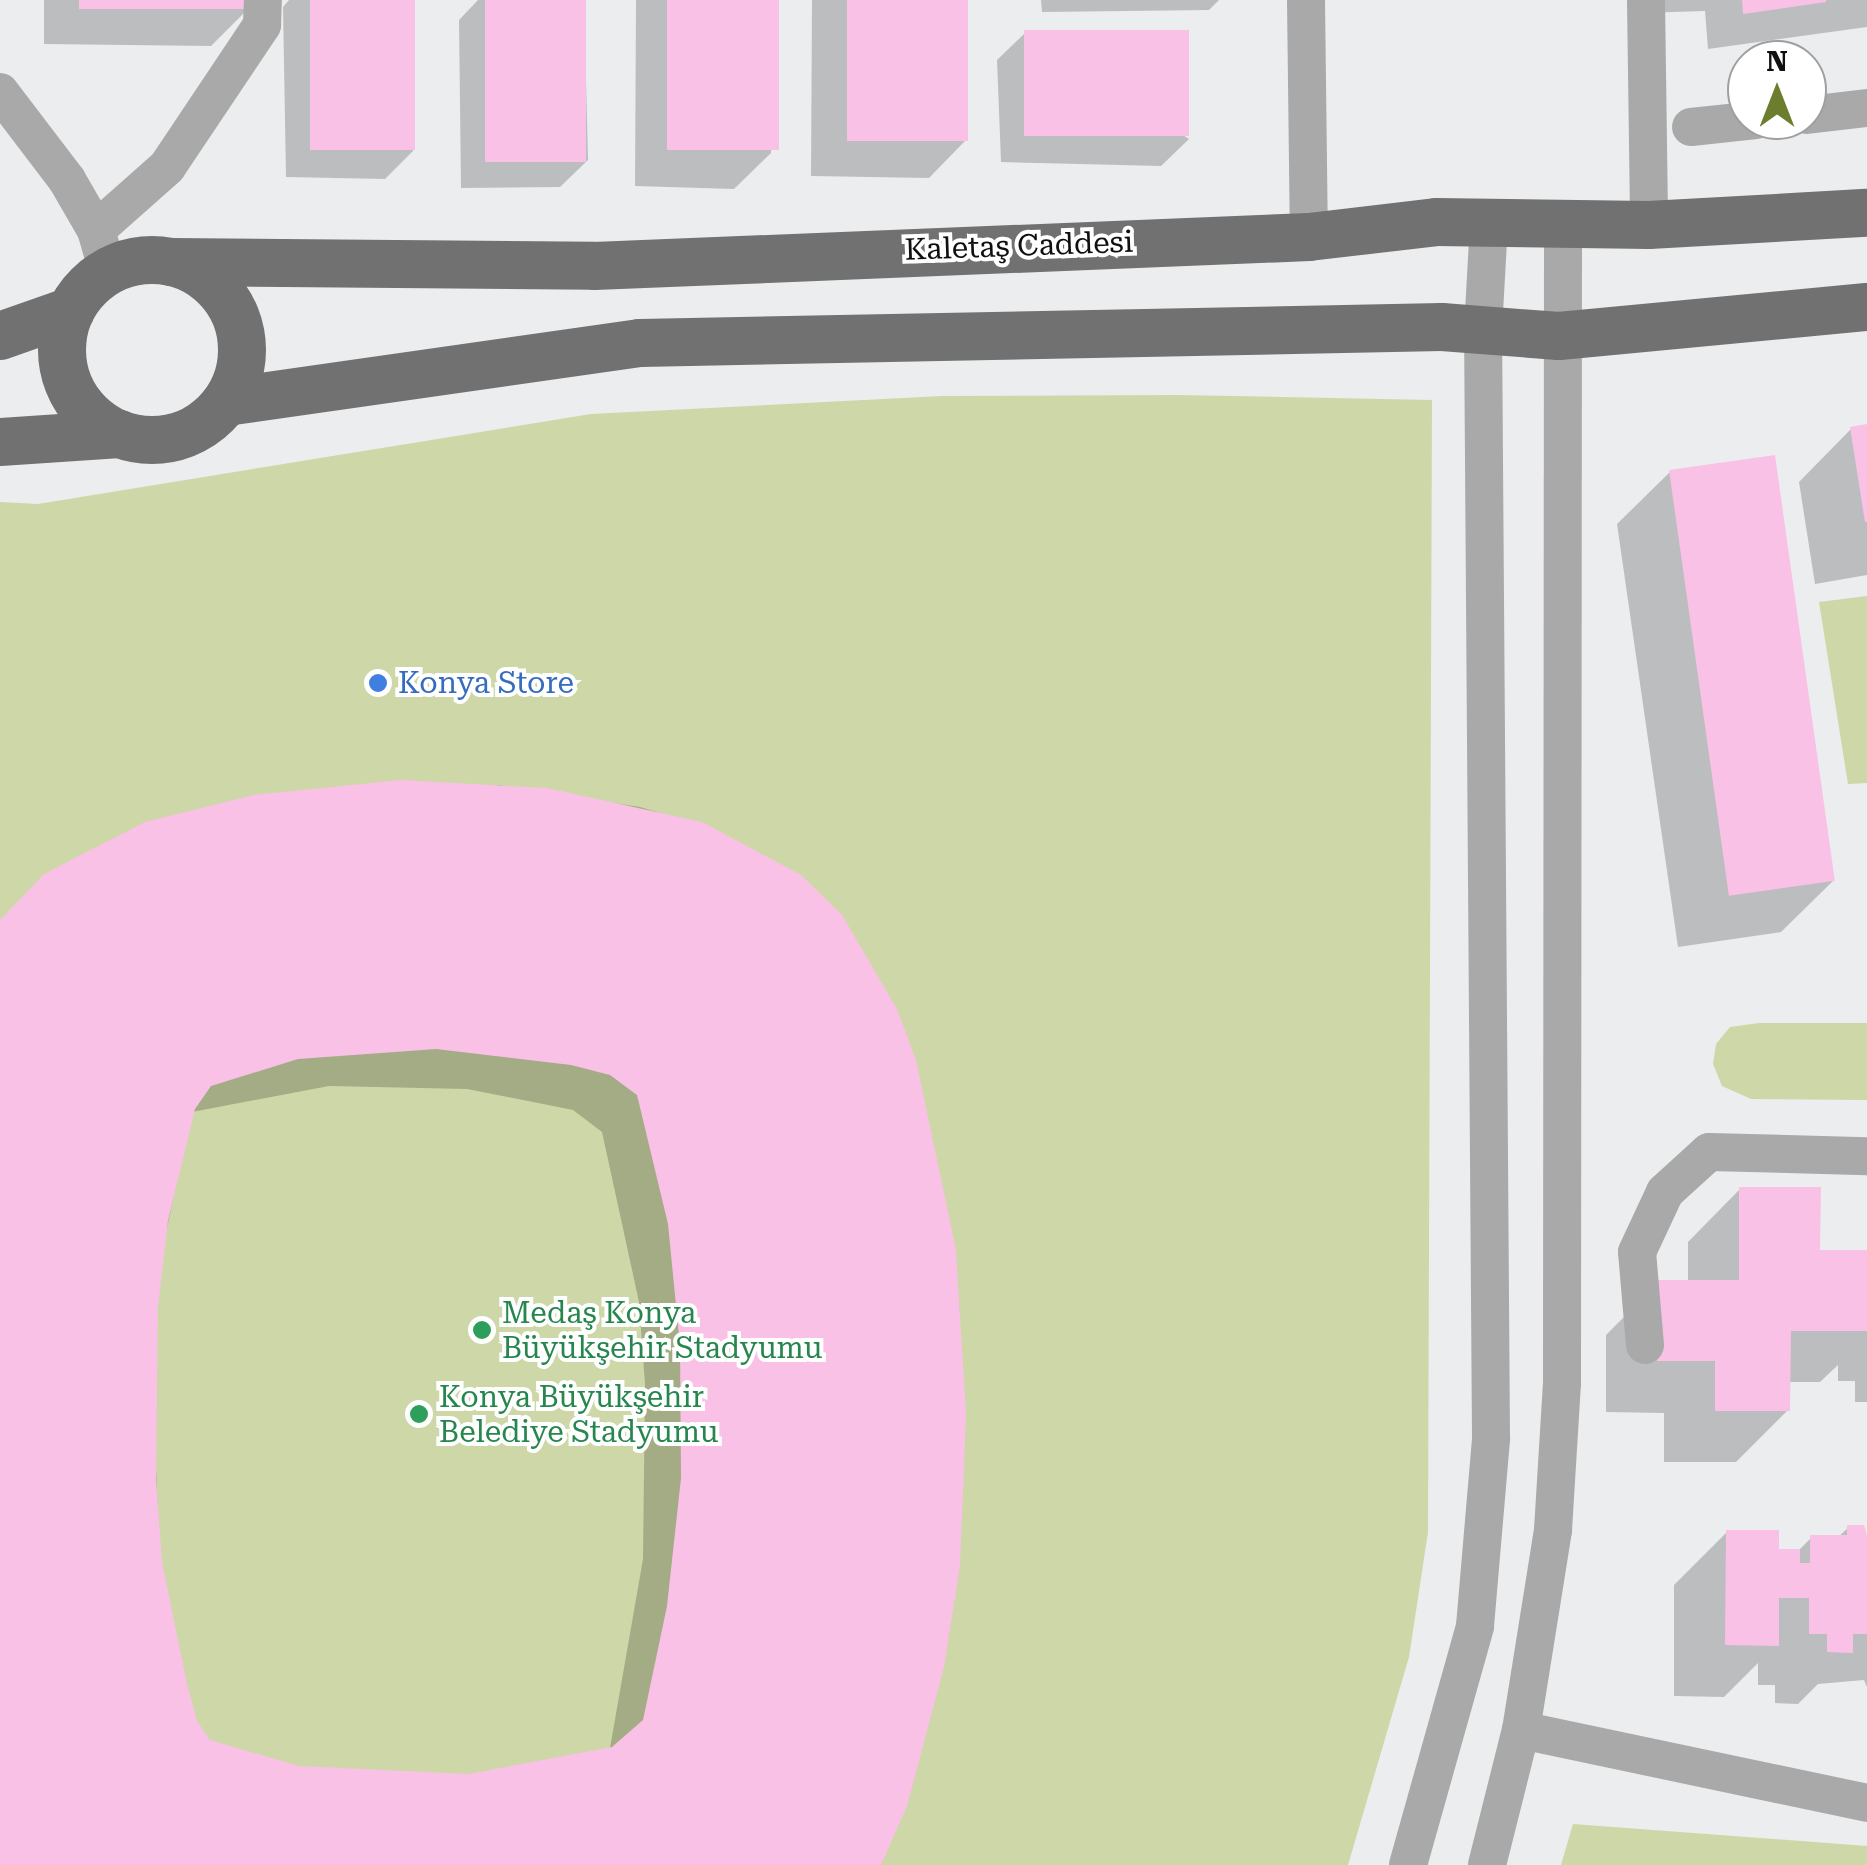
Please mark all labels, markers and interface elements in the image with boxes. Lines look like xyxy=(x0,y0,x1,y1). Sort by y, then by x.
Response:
north arrow xyxy=(1727,40,1827,140)
text: N xyxy=(1766,45,1788,78)
street label: Kaletaş Caddesi xyxy=(904,224,1134,268)
place label: Konya Store xyxy=(398,665,574,701)
marker: Konya Store xyxy=(367,672,389,694)
place label: Medaş Konya Büyükşehir Stadyumu xyxy=(502,1295,822,1366)
marker: Medaş Konya Büyükşehir Stadyumu xyxy=(471,1319,493,1341)
place label: Konya Büyükşehir Belediye Stadyumu xyxy=(439,1379,719,1450)
marker: Konya Büyükşehir Belediye Stadyumu xyxy=(408,1403,430,1425)

